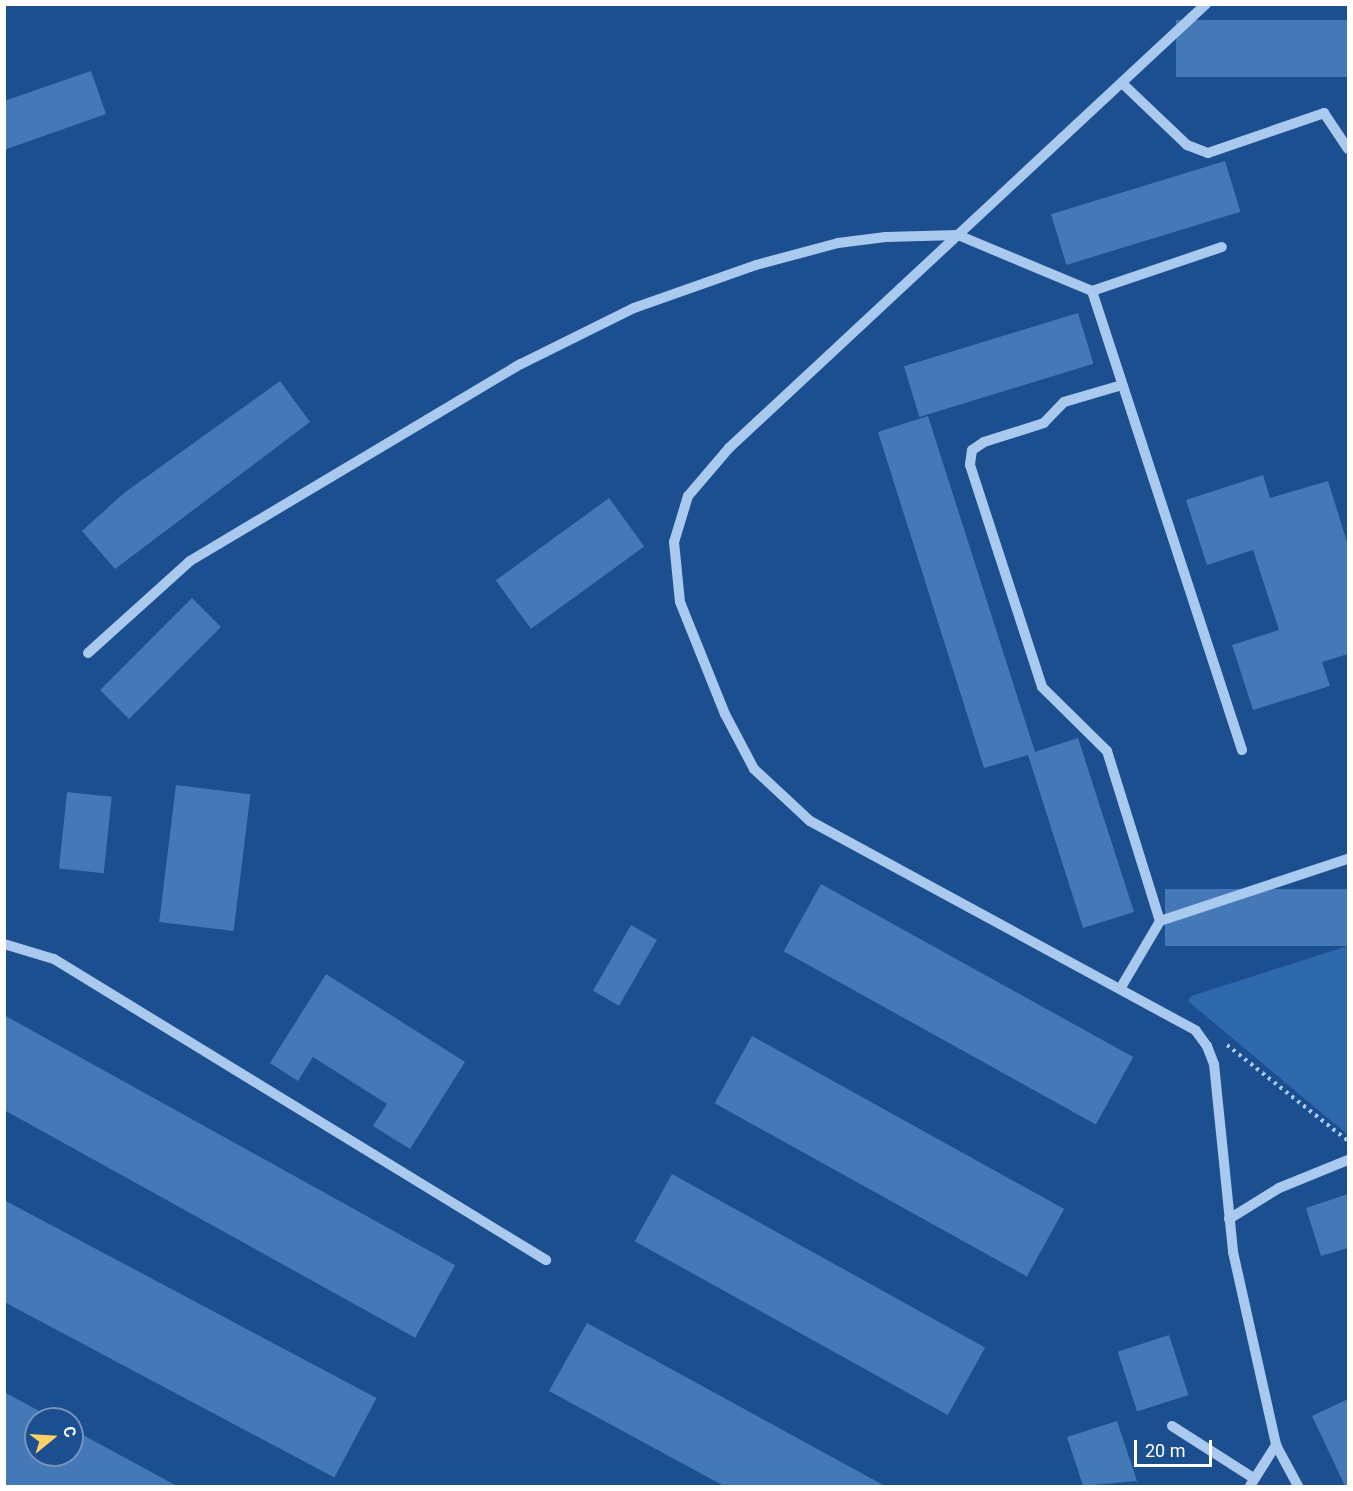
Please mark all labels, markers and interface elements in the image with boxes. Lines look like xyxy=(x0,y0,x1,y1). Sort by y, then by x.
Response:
north arrow xyxy=(24,1407,84,1467)
text: С xyxy=(59,1424,80,1440)
scale bar xyxy=(1137,1428,1215,1466)
text: 20 m xyxy=(1145,1440,1185,1461)

